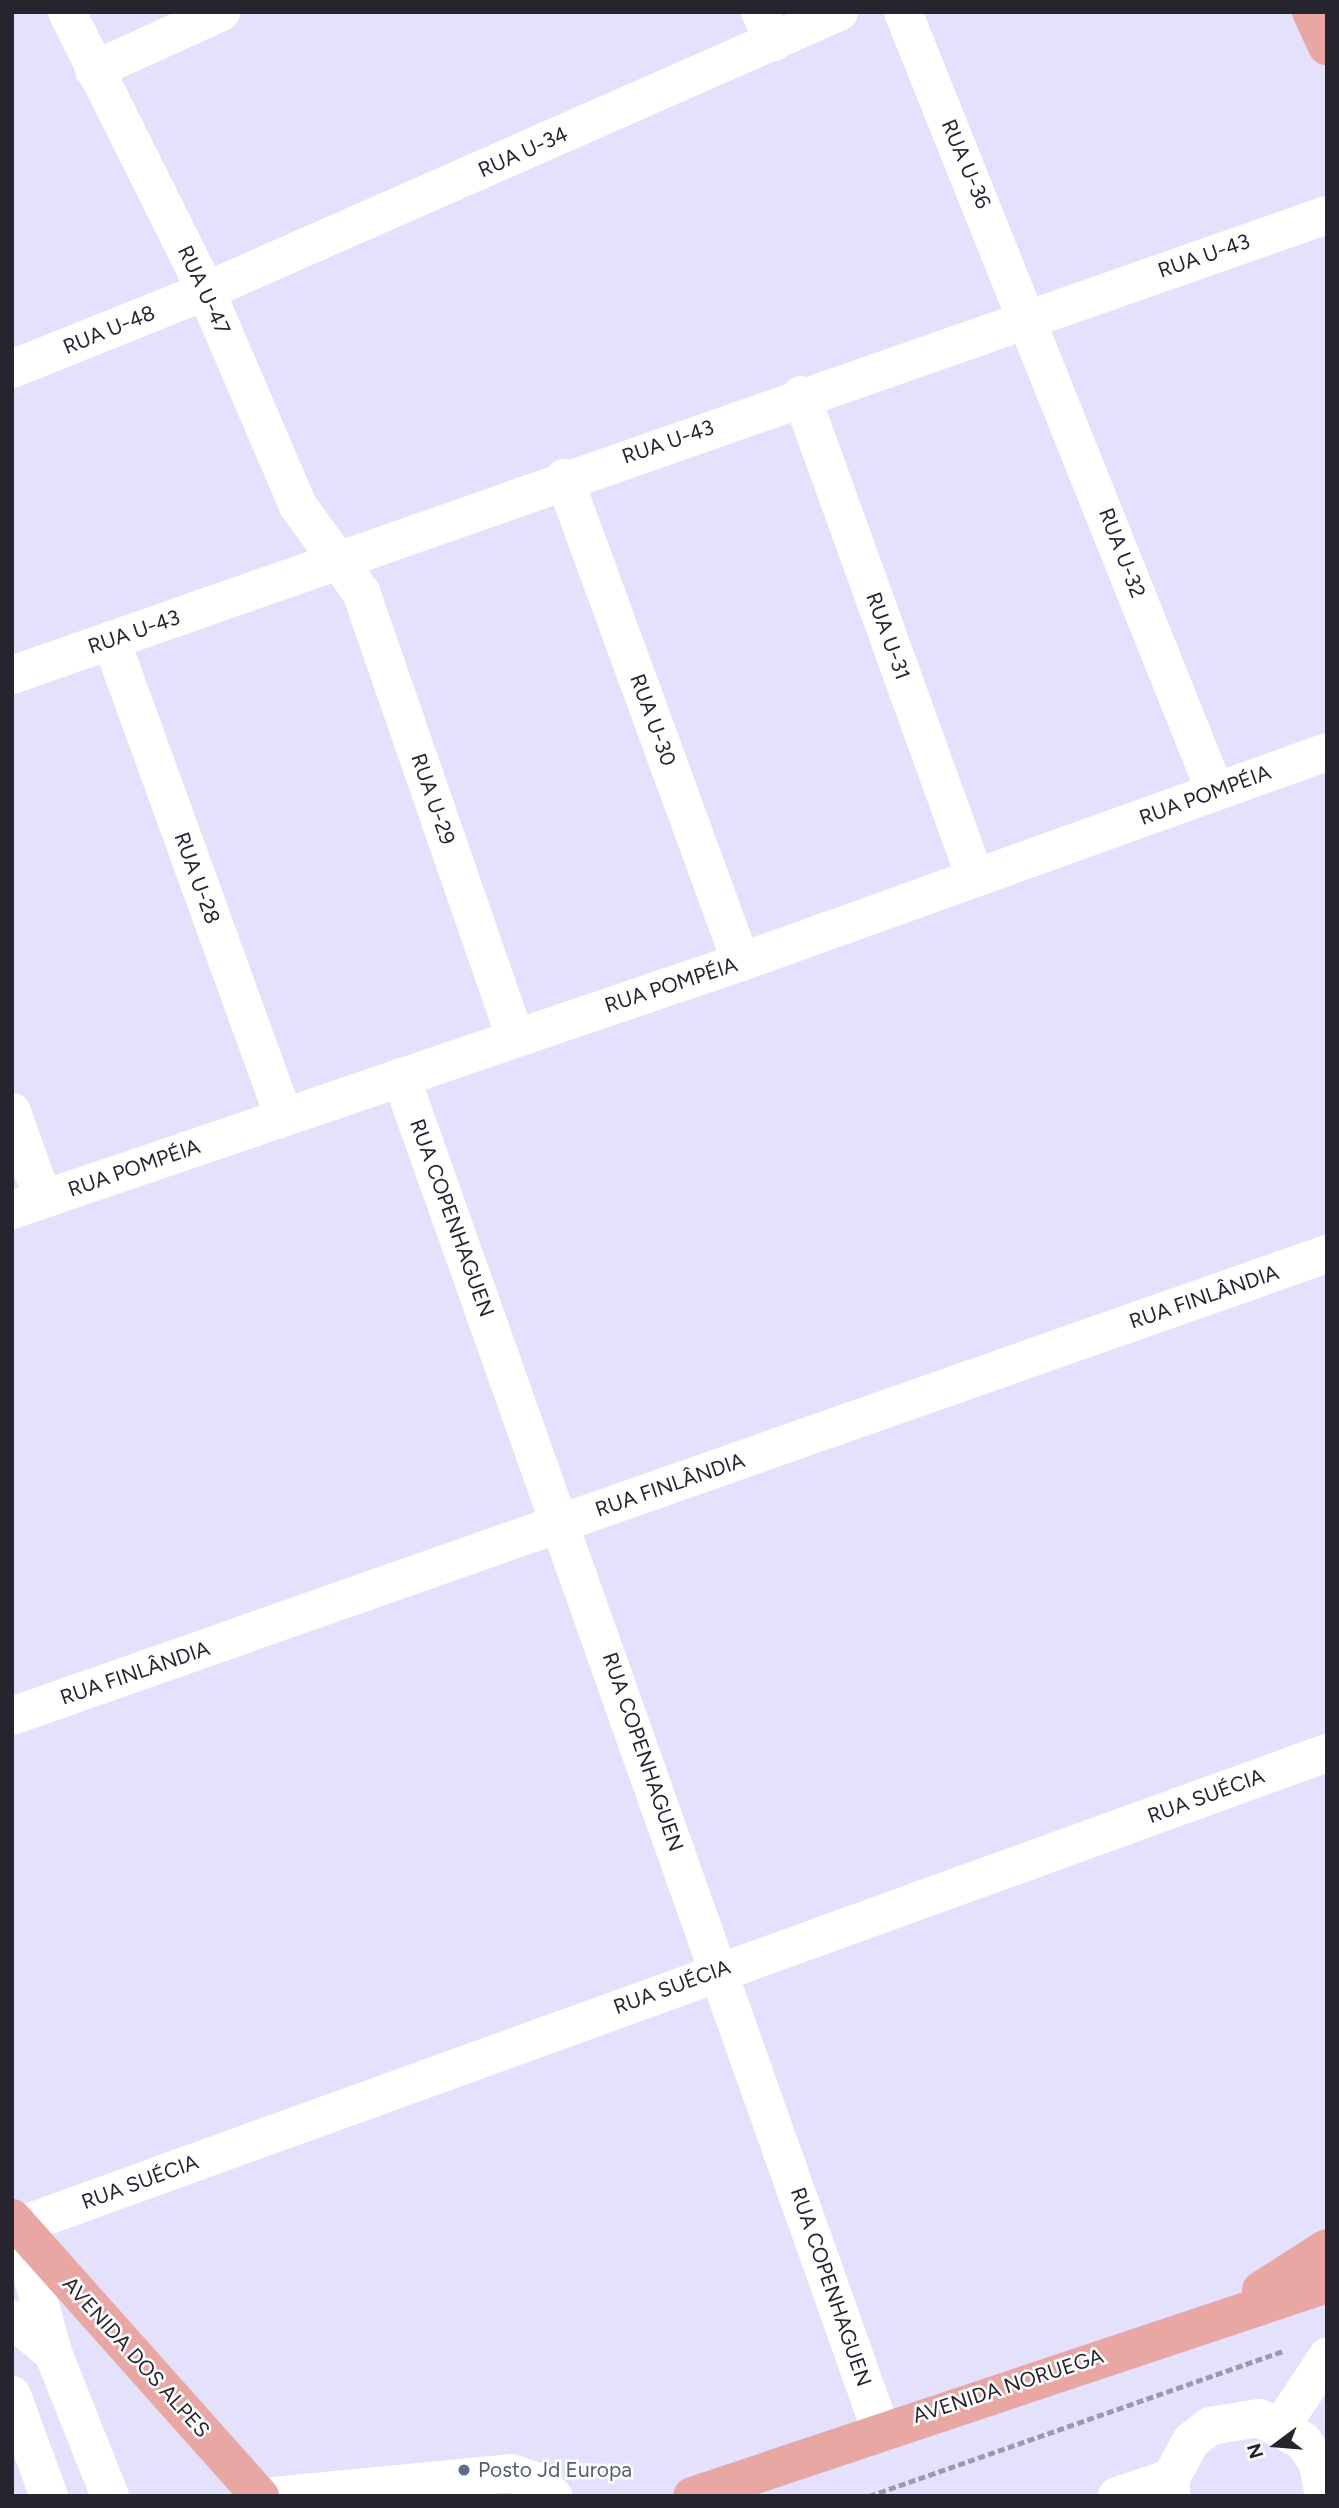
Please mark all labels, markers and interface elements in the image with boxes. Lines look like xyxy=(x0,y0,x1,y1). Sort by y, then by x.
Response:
street label: RUA U-36 xyxy=(936,116,996,212)
street label: RUA U-34 xyxy=(474,121,572,183)
street label: RUA U-43 xyxy=(1155,229,1253,283)
street label: RUA U-47 xyxy=(172,241,236,339)
street label: RUA U-48 xyxy=(59,300,159,360)
street label: RUA U-43 xyxy=(619,415,717,469)
street label: RUA U-32 xyxy=(1093,505,1151,601)
street label: RUA U-31 xyxy=(861,589,915,683)
street label: RUA U-43 xyxy=(85,605,183,659)
street label: RUA U-30 xyxy=(625,671,681,769)
street label: RUA U-29 xyxy=(406,750,460,848)
street label: RUA POMPÉIA xyxy=(1136,760,1274,830)
street label: RUA U-28 xyxy=(169,829,225,927)
street label: RUA POMPÉIA xyxy=(601,952,741,1018)
street label: RUA COPENHAGUEN xyxy=(404,1116,500,1320)
street label: RUA POMPÉIA xyxy=(65,1134,203,1202)
street label: RUA FINLÂNDIA xyxy=(1126,1260,1282,1334)
street label: RUA FINLÂNDIA xyxy=(592,1448,748,1522)
street label: RUA FINLÂNDIA xyxy=(57,1636,213,1710)
street label: RUA COPENHAGUEN xyxy=(597,1649,689,1855)
street label: RUA SUÉCIA xyxy=(1144,1763,1268,1829)
street label: RUA SUÉCIA xyxy=(610,1954,734,2020)
street label: RUA SUÉCIA xyxy=(78,2149,202,2215)
street label: RUA COPENHAGUEN xyxy=(785,2184,877,2390)
street label: AVENIDA DOS ALPES xyxy=(57,2271,215,2443)
street label: AVENIDA NORUEGA xyxy=(909,2343,1107,2429)
north arrow xyxy=(1241,2410,1311,2480)
text: N xyxy=(1242,2441,1268,2461)
place label: Posto Jd Europa xyxy=(478,2457,632,2483)
marker: Posto Jd Europa xyxy=(456,2462,472,2478)

